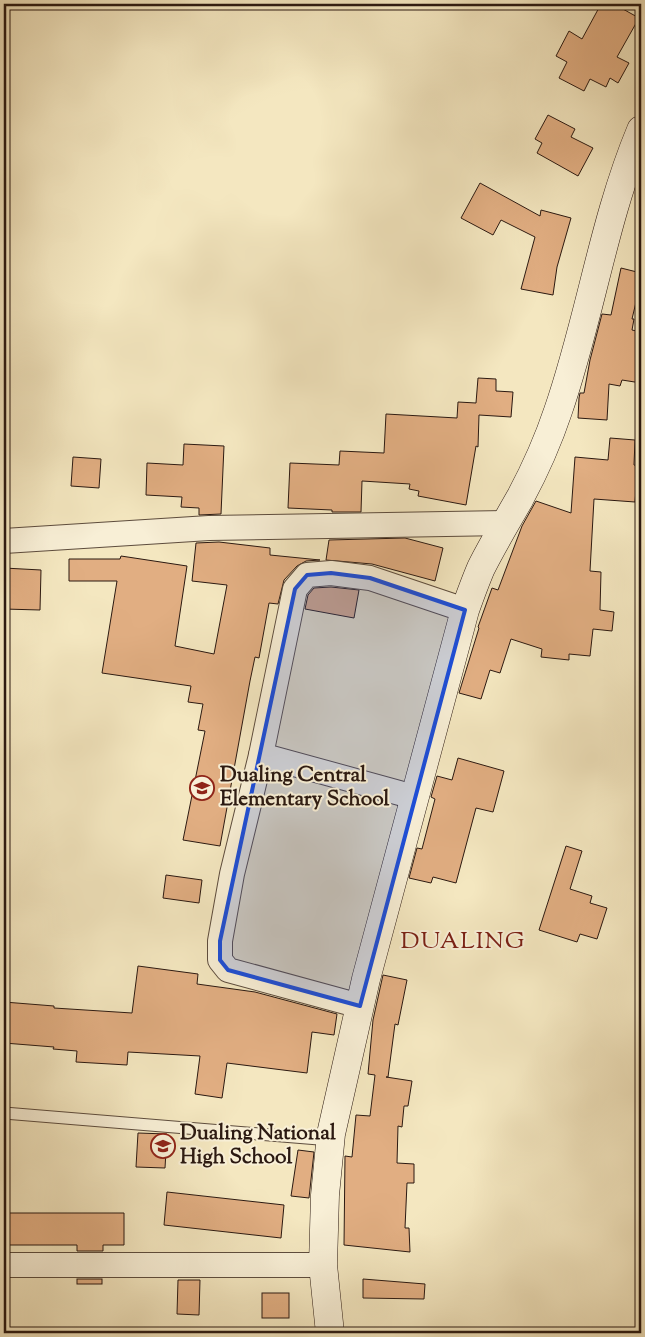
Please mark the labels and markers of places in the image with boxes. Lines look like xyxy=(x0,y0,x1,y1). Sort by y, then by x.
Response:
place label: Dualing Central Elementary School xyxy=(220,761,390,815)
school or university icon: Dualing Central Elementary School xyxy=(189,775,215,801)
place label: Dualing National High School xyxy=(180,1119,336,1173)
school or university icon: Dualing National High School xyxy=(150,1133,176,1159)

